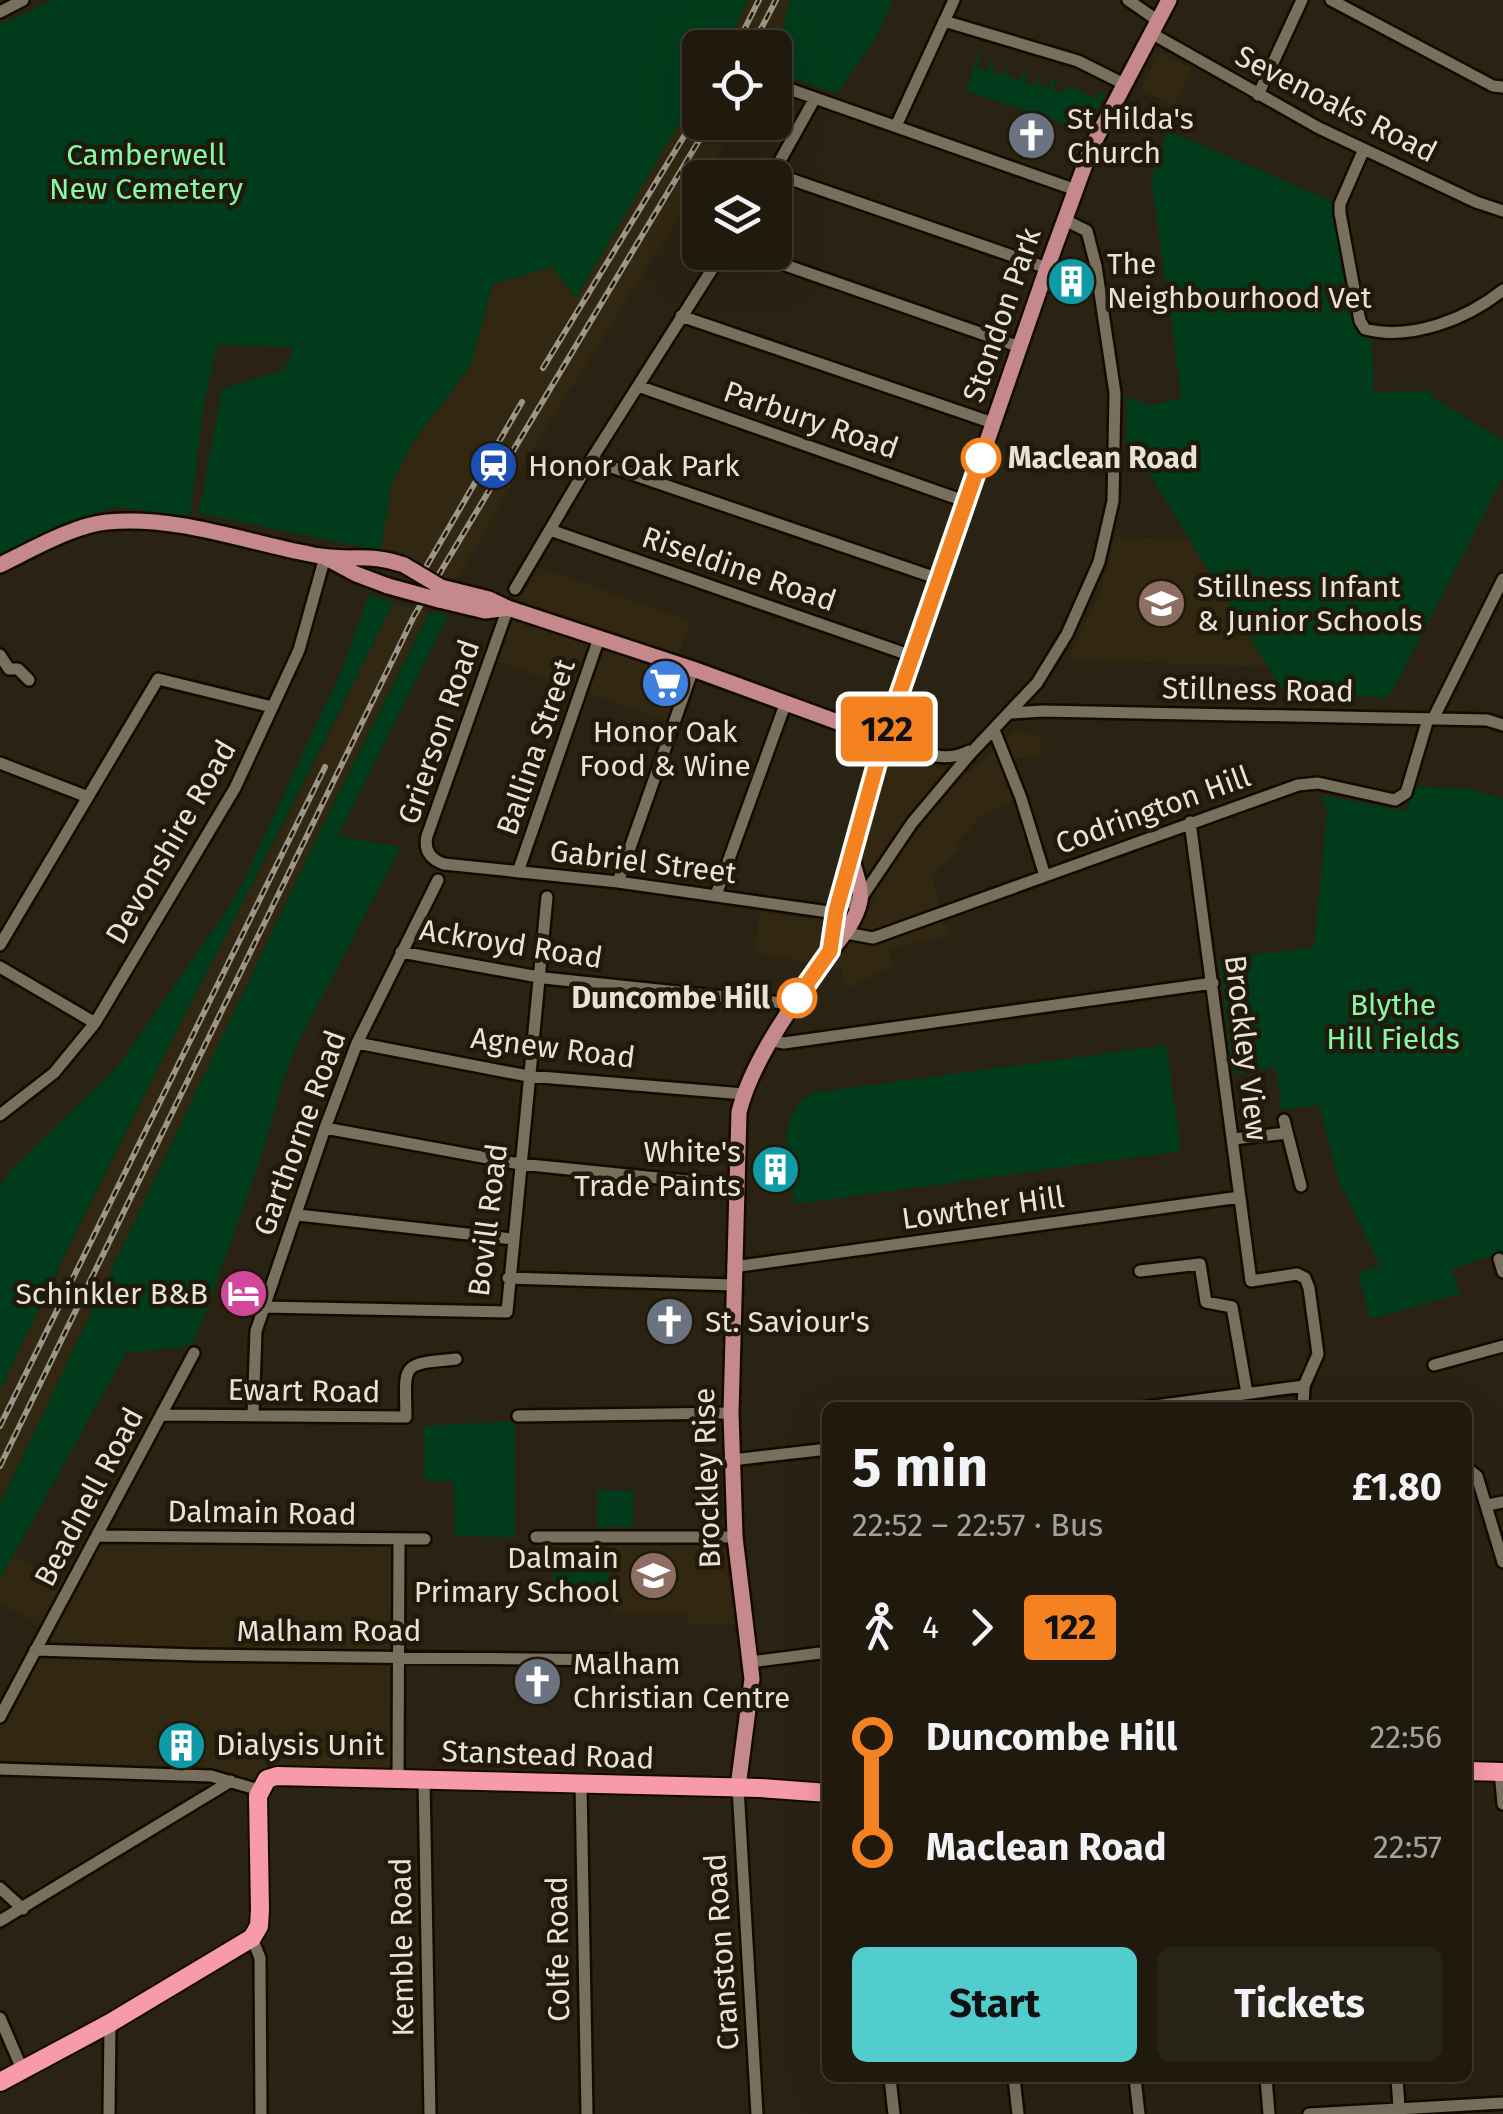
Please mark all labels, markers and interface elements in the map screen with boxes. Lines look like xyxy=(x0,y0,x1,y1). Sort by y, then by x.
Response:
map controls xyxy=(682,30,792,270)
button: locate xyxy=(682,30,792,140)
street label: Sevenoaks Road xyxy=(1229,38,1443,170)
place label: St Hilda's Church xyxy=(1067,101,1194,171)
church icon: St Hilda's Church xyxy=(1006,110,1058,162)
park label: Camberwell New Cemetery xyxy=(49,137,243,207)
button: layers xyxy=(682,160,792,270)
street label: Stondon Park xyxy=(955,223,1049,407)
place label: The Neighbourhood Vet xyxy=(1107,246,1372,316)
building icon: The Neighbourhood Vet xyxy=(1046,255,1098,307)
street label: Parbury Road xyxy=(719,373,903,467)
marker: Maclean Road xyxy=(962,439,1000,477)
station icon: Honor Oak Park xyxy=(467,440,519,492)
place label: Maclean Road xyxy=(1008,440,1198,476)
place label: Honor Oak Park xyxy=(528,448,740,484)
street label: Riseldine Road xyxy=(637,519,841,619)
place label: Stillness Infant & Junior Schools xyxy=(1197,569,1423,639)
school or university icon: Stillness Infant & Junior Schools xyxy=(1136,578,1188,630)
street label: Grierson Road xyxy=(391,635,487,829)
street label: Ballina Street xyxy=(489,654,583,840)
supermarket icon: Honor Oak Food & Wine xyxy=(639,657,691,709)
street label: Stillness Road xyxy=(1162,670,1354,710)
line badge: 122 xyxy=(830,696,944,762)
text: 122 xyxy=(861,708,913,750)
place label: Honor Oak Food & Wine xyxy=(579,714,751,784)
street label: Devonshire Road xyxy=(98,734,244,950)
street label: Codrington Hill xyxy=(1051,758,1256,862)
street label: Gabriel Street xyxy=(548,833,738,891)
street label: Ackroyd Road xyxy=(417,912,605,976)
street label: Brockley View xyxy=(1217,953,1275,1143)
marker: Duncombe Hill xyxy=(778,979,816,1017)
place label: Duncombe Hill xyxy=(572,980,770,1016)
park label: Blythe Hill Fields xyxy=(1326,987,1460,1057)
street label: Agnew Road xyxy=(469,1020,637,1076)
street label: Garthorne Road xyxy=(246,1026,354,1240)
place label: White's Trade Paints xyxy=(574,1134,741,1204)
street label: Bovill Road xyxy=(461,1142,515,1298)
building icon: White's Trade Paints xyxy=(750,1143,802,1195)
street label: Lowther Hill xyxy=(899,1179,1067,1237)
hotel icon: Schinkler B&B xyxy=(217,1268,269,1320)
place label: Schinkler B&B xyxy=(15,1276,208,1312)
church icon: St. Saviour's xyxy=(644,1296,696,1348)
place label: St. Saviour's xyxy=(705,1304,870,1340)
street label: Ewart Road xyxy=(227,1372,381,1410)
street label: Brockley Rise xyxy=(686,1387,728,1569)
street label: Beadnell Road xyxy=(27,1401,151,1593)
text: 5 min xyxy=(852,1435,988,1501)
text: £1.80 xyxy=(1352,1464,1442,1510)
street label: Dalmain Road xyxy=(167,1493,357,1533)
text: 22:52 – 22:57 · Bus xyxy=(852,1506,1103,1544)
place label: Dalmain Primary School xyxy=(414,1540,619,1610)
school or university icon: Dalmain Primary School xyxy=(628,1549,680,1601)
icon: walk xyxy=(852,1600,907,1655)
icon: forward xyxy=(954,1600,1009,1655)
text: 122 xyxy=(1044,1606,1096,1648)
text: 4 xyxy=(922,1608,939,1646)
street label: Malham Road xyxy=(237,1613,421,1649)
place label: Malham Christian Centre xyxy=(573,1646,790,1716)
church icon: Malham Christian Centre xyxy=(512,1655,564,1707)
text: Duncombe Hill xyxy=(926,1714,1177,1760)
text: 22:56 xyxy=(1369,1718,1442,1756)
building icon: Dialysis Unit xyxy=(155,1719,207,1771)
place label: Dialysis Unit xyxy=(216,1727,384,1763)
street label: Stanstead Road xyxy=(441,1733,655,1777)
text: Maclean Road xyxy=(926,1824,1167,1870)
text: 22:57 xyxy=(1373,1828,1442,1866)
street label: Cranston Road xyxy=(697,1852,747,2052)
street label: Kemble Road xyxy=(382,1857,422,2037)
street label: Colfe Road xyxy=(539,1876,577,2022)
button: Start xyxy=(852,1947,1137,2062)
button: Tickets xyxy=(1157,1947,1442,2062)

